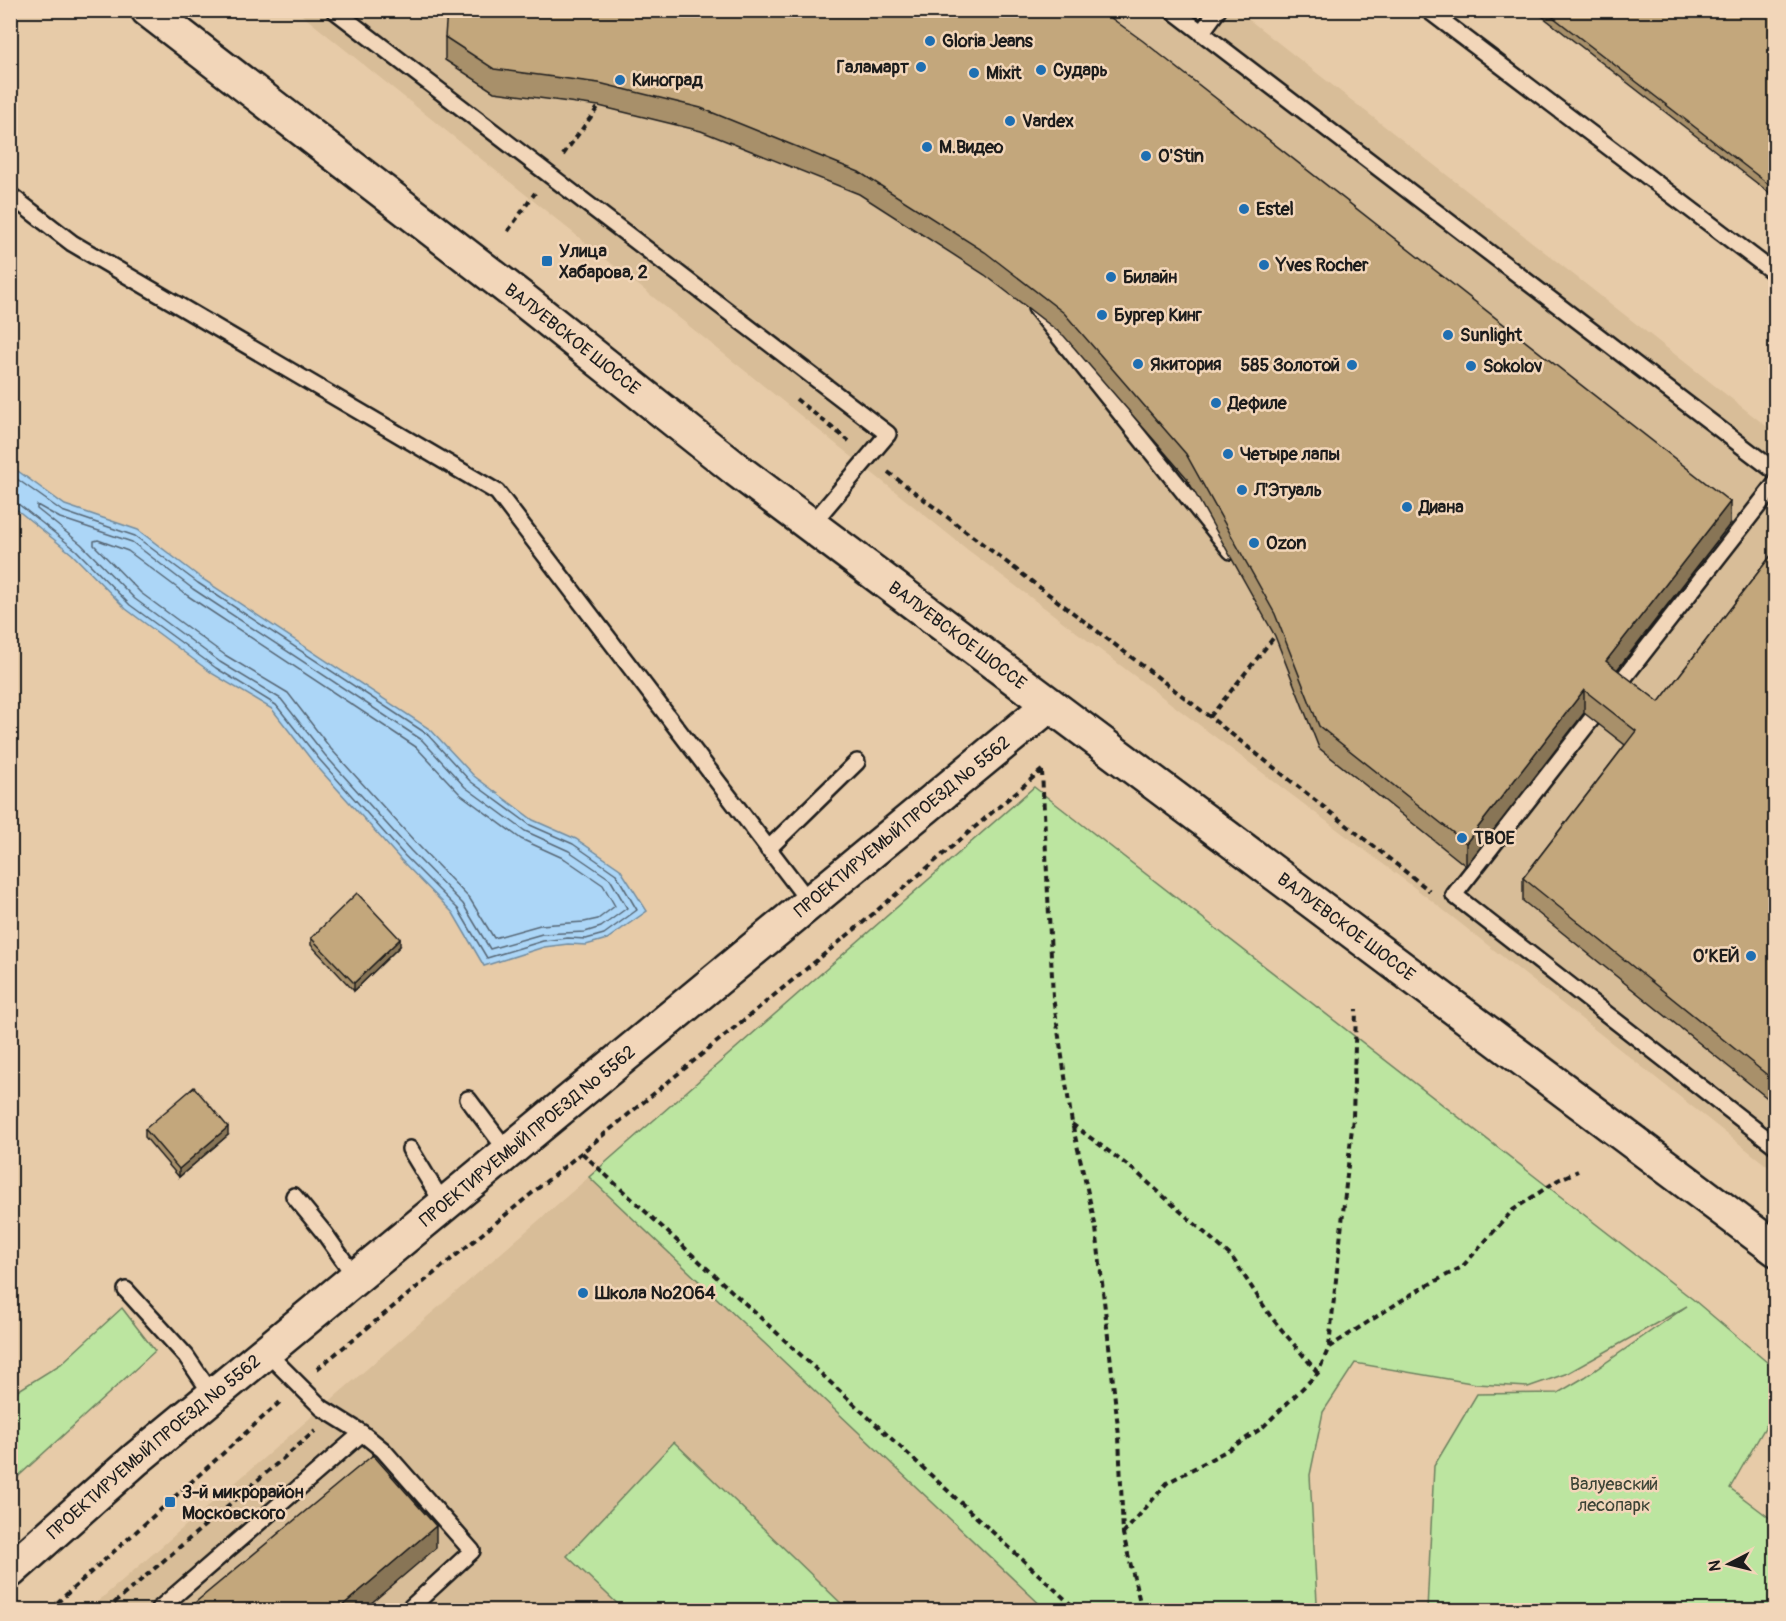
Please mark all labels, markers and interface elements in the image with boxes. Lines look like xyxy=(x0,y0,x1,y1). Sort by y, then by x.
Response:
place label: Gloria Jeans xyxy=(942,30,1034,53)
marker: Gloria Jeans xyxy=(923,34,937,48)
place label: Галамарт xyxy=(836,56,910,79)
place label: Сударь xyxy=(1053,59,1108,82)
marker: Галамарт xyxy=(914,60,928,74)
place label: Mixit xyxy=(986,62,1022,85)
marker: Сударь xyxy=(1034,63,1048,77)
marker: Mixit xyxy=(967,66,981,80)
place label: Киноград xyxy=(632,69,703,92)
marker: Киноград xyxy=(613,73,627,87)
place label: Vardex xyxy=(1022,110,1074,133)
marker: Vardex xyxy=(1003,114,1017,128)
place label: М.Видео xyxy=(939,136,1004,159)
marker: М.Видео xyxy=(920,140,934,154)
place label: O'Stin xyxy=(1158,145,1204,168)
marker: O'Stin xyxy=(1139,149,1153,163)
place label: Estel xyxy=(1256,198,1294,221)
marker: Estel xyxy=(1237,202,1251,216)
place label: Улица Хабарова, 2 xyxy=(559,240,648,284)
marker: Улица Хабарова, 2 xyxy=(540,254,554,268)
place label: Yves Rocher xyxy=(1275,254,1369,277)
marker: Yves Rocher xyxy=(1257,258,1271,272)
place label: Билайн xyxy=(1123,266,1177,289)
marker: Билайн xyxy=(1104,270,1118,284)
street label: ВАЛУЕВСКОЕ ШОССЕ xyxy=(500,278,645,400)
place label: Бургер Кинг xyxy=(1114,304,1203,327)
marker: Бургер Кинг xyxy=(1095,308,1109,322)
place label: Sunlight xyxy=(1460,324,1523,347)
marker: Sunlight xyxy=(1441,328,1455,342)
place label: Якитория xyxy=(1150,353,1221,376)
place label: 585 Золотой xyxy=(1241,354,1340,377)
place label: Sokolov xyxy=(1483,355,1542,378)
marker: Якитория xyxy=(1131,357,1145,371)
marker: 585 Золотой xyxy=(1345,358,1359,372)
marker: Sokolov xyxy=(1464,359,1478,373)
place label: Дефиле xyxy=(1227,392,1288,415)
marker: Дефиле xyxy=(1209,396,1223,410)
place label: Четыре лапы xyxy=(1240,443,1340,466)
marker: Четыре лапы xyxy=(1221,447,1235,461)
place label: Л'Этуаль xyxy=(1253,479,1322,502)
marker: Л'Этуаль xyxy=(1235,483,1249,497)
place label: Диана xyxy=(1418,496,1464,519)
marker: Диана xyxy=(1400,500,1414,514)
place label: Ozon xyxy=(1266,532,1306,555)
marker: Ozon xyxy=(1247,536,1261,550)
street label: ВАЛУЕВСКОЕ ШОССЕ xyxy=(884,576,1031,695)
street label: ПРОЕКТИРУЕМЫЙ ПРОЕЗД № 5562 xyxy=(790,731,1015,923)
place label: ТВОЕ xyxy=(1473,827,1516,850)
marker: ТВОЕ xyxy=(1455,831,1469,845)
street label: ВАЛУЕВСКОЕ ШОССЕ xyxy=(1272,868,1420,987)
place label: О’КЕЙ xyxy=(1693,945,1739,968)
marker: О’КЕЙ xyxy=(1744,949,1758,963)
street label: ПРОЕКТИРУЕМЫЙ ПРОЕЗД № 5562 xyxy=(415,1040,640,1232)
place label: Школа №2064 xyxy=(594,1282,716,1305)
marker: Школа №2064 xyxy=(576,1286,590,1300)
street label: ПРОЕКТИРУЕМЫЙ ПРОЕЗД № 5562 xyxy=(42,1350,266,1545)
park label: Валуевский лесопарк xyxy=(1570,1473,1658,1517)
place label: 3-й микрорайон Московского xyxy=(182,1481,304,1525)
marker: 3-й микрорайон Московского xyxy=(163,1495,177,1509)
north arrow xyxy=(1699,1534,1759,1594)
text: N xyxy=(1704,1559,1726,1572)

